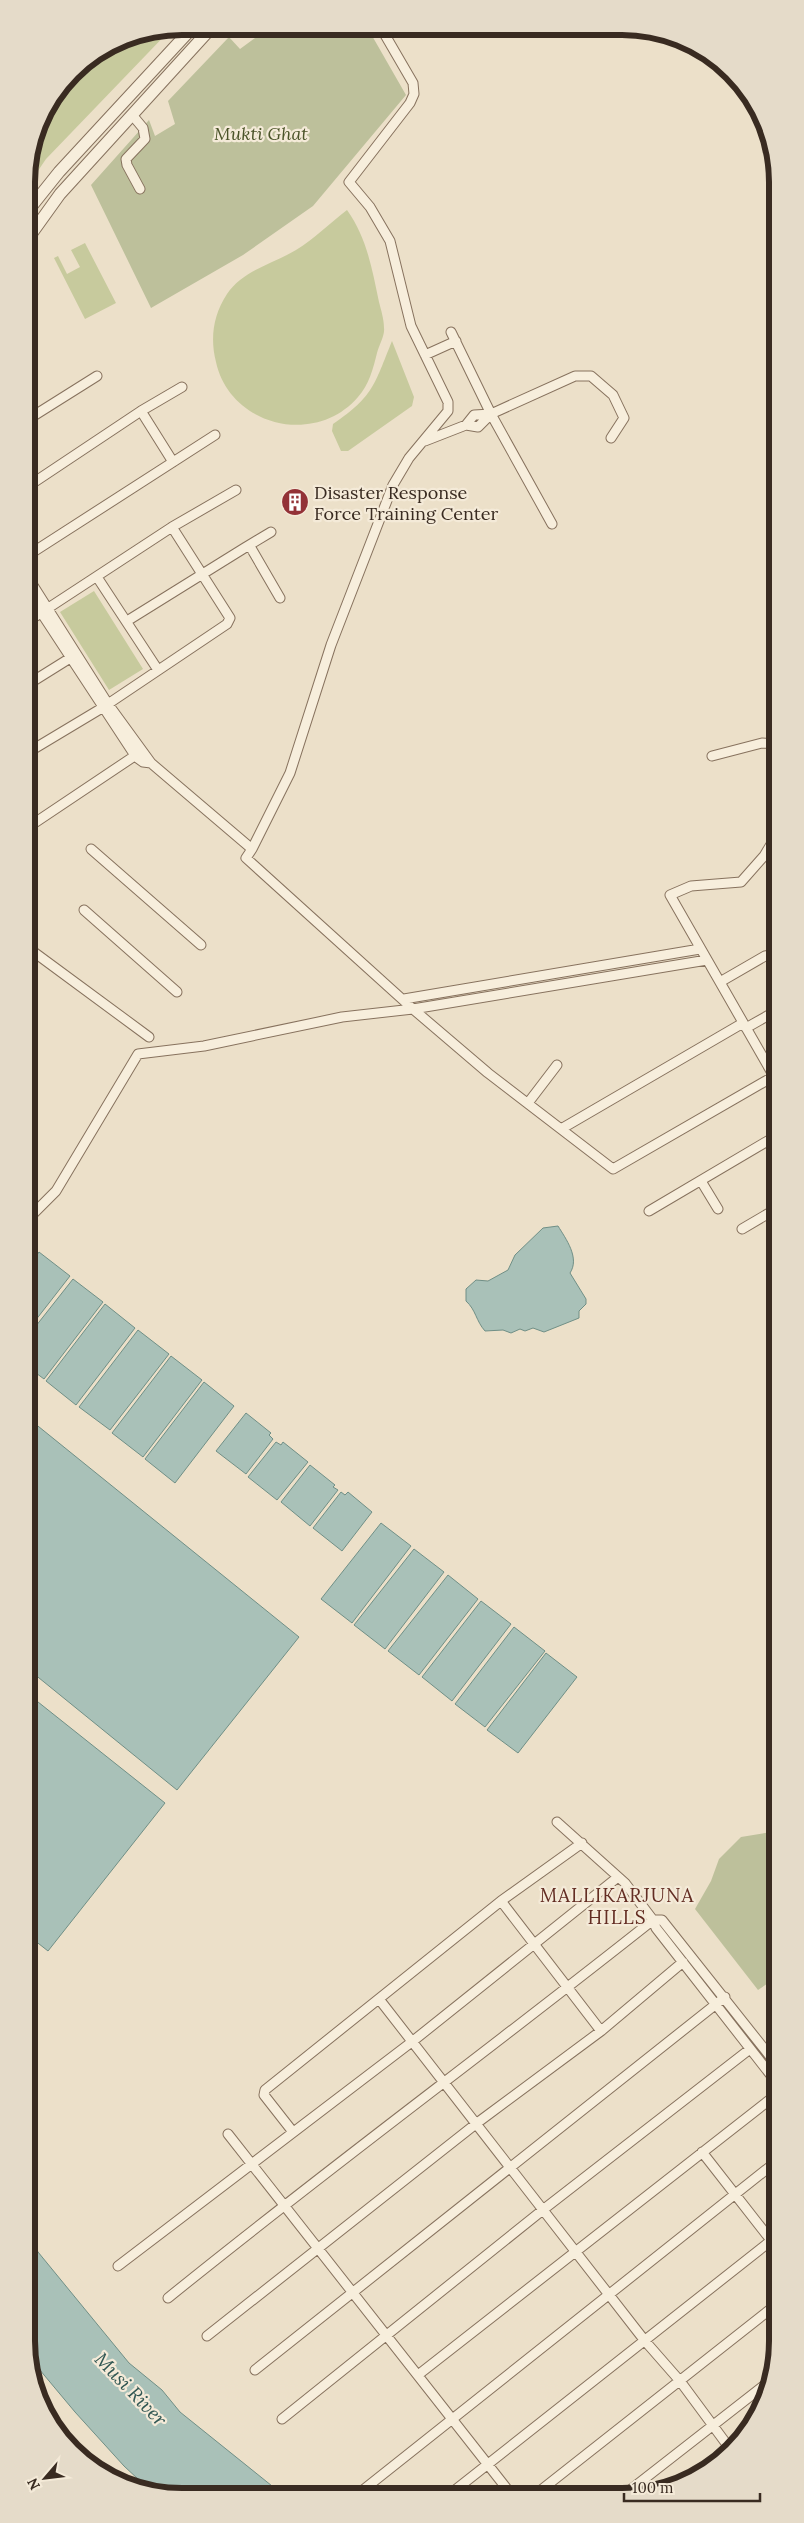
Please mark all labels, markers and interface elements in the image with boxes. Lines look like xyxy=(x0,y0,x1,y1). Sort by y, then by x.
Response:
park label: Mukti Ghat xyxy=(214,122,308,145)
place label: Disaster Response Force Training Center xyxy=(314,481,498,525)
building icon: Disaster Response Force Training Center xyxy=(280,487,310,517)
district label: MALLIKARJUNA HILLS xyxy=(540,1883,694,1929)
water label: Musi River xyxy=(90,2347,172,2431)
north arrow xyxy=(20,2453,70,2503)
scale bar xyxy=(624,2470,760,2502)
text: N xyxy=(23,2475,44,2493)
text: 100 m xyxy=(632,2478,673,2497)

